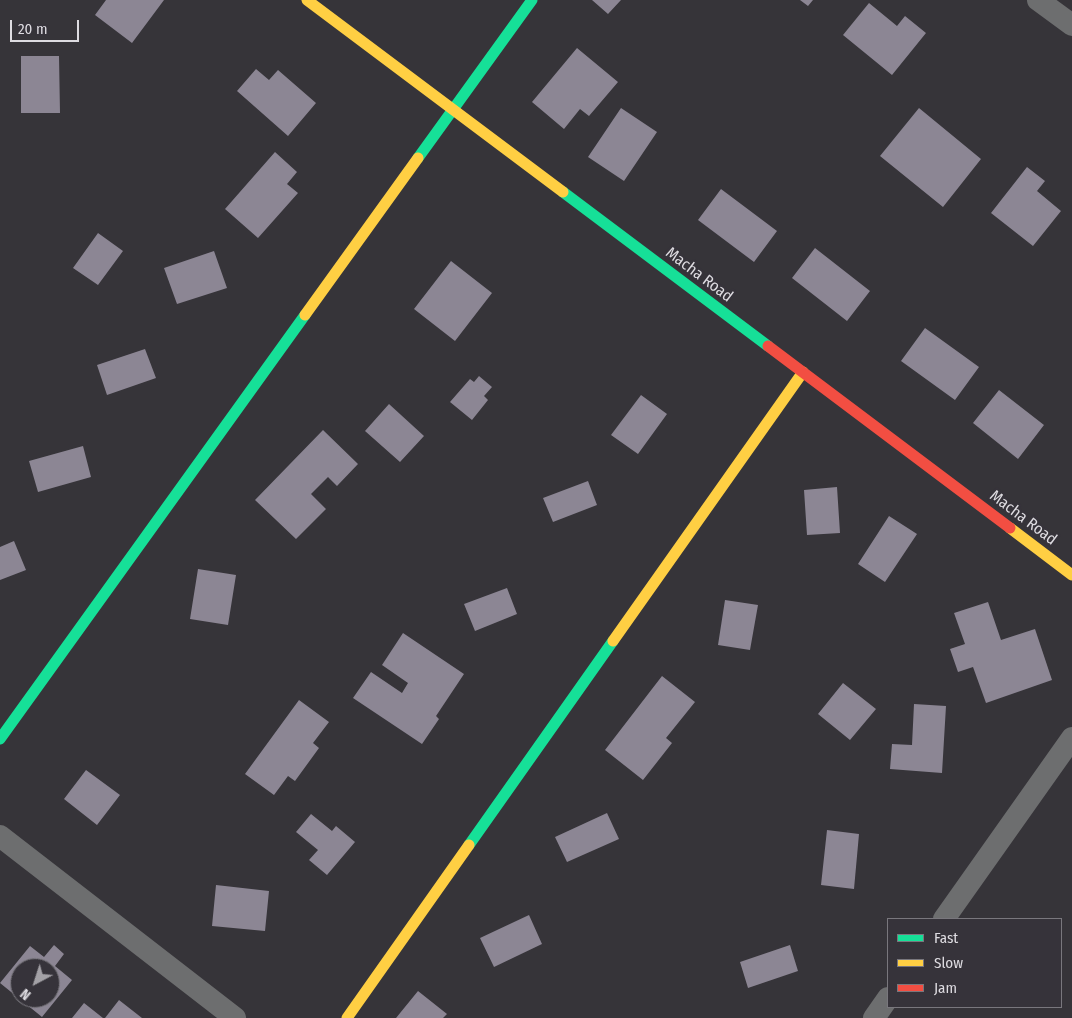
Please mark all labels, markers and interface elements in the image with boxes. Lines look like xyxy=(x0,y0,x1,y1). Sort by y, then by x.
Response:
scale bar xyxy=(12,10,81,42)
text: 20 m xyxy=(18,20,48,38)
street label: Macha Road xyxy=(662,243,736,307)
street label: Macha Road xyxy=(986,486,1060,550)
legend xyxy=(887,918,1062,1008)
text: Fast xyxy=(934,929,958,947)
text: Slow xyxy=(934,954,963,972)
north arrow xyxy=(10,958,60,1008)
text: Jam xyxy=(934,979,957,997)
text: N xyxy=(17,985,34,1003)

